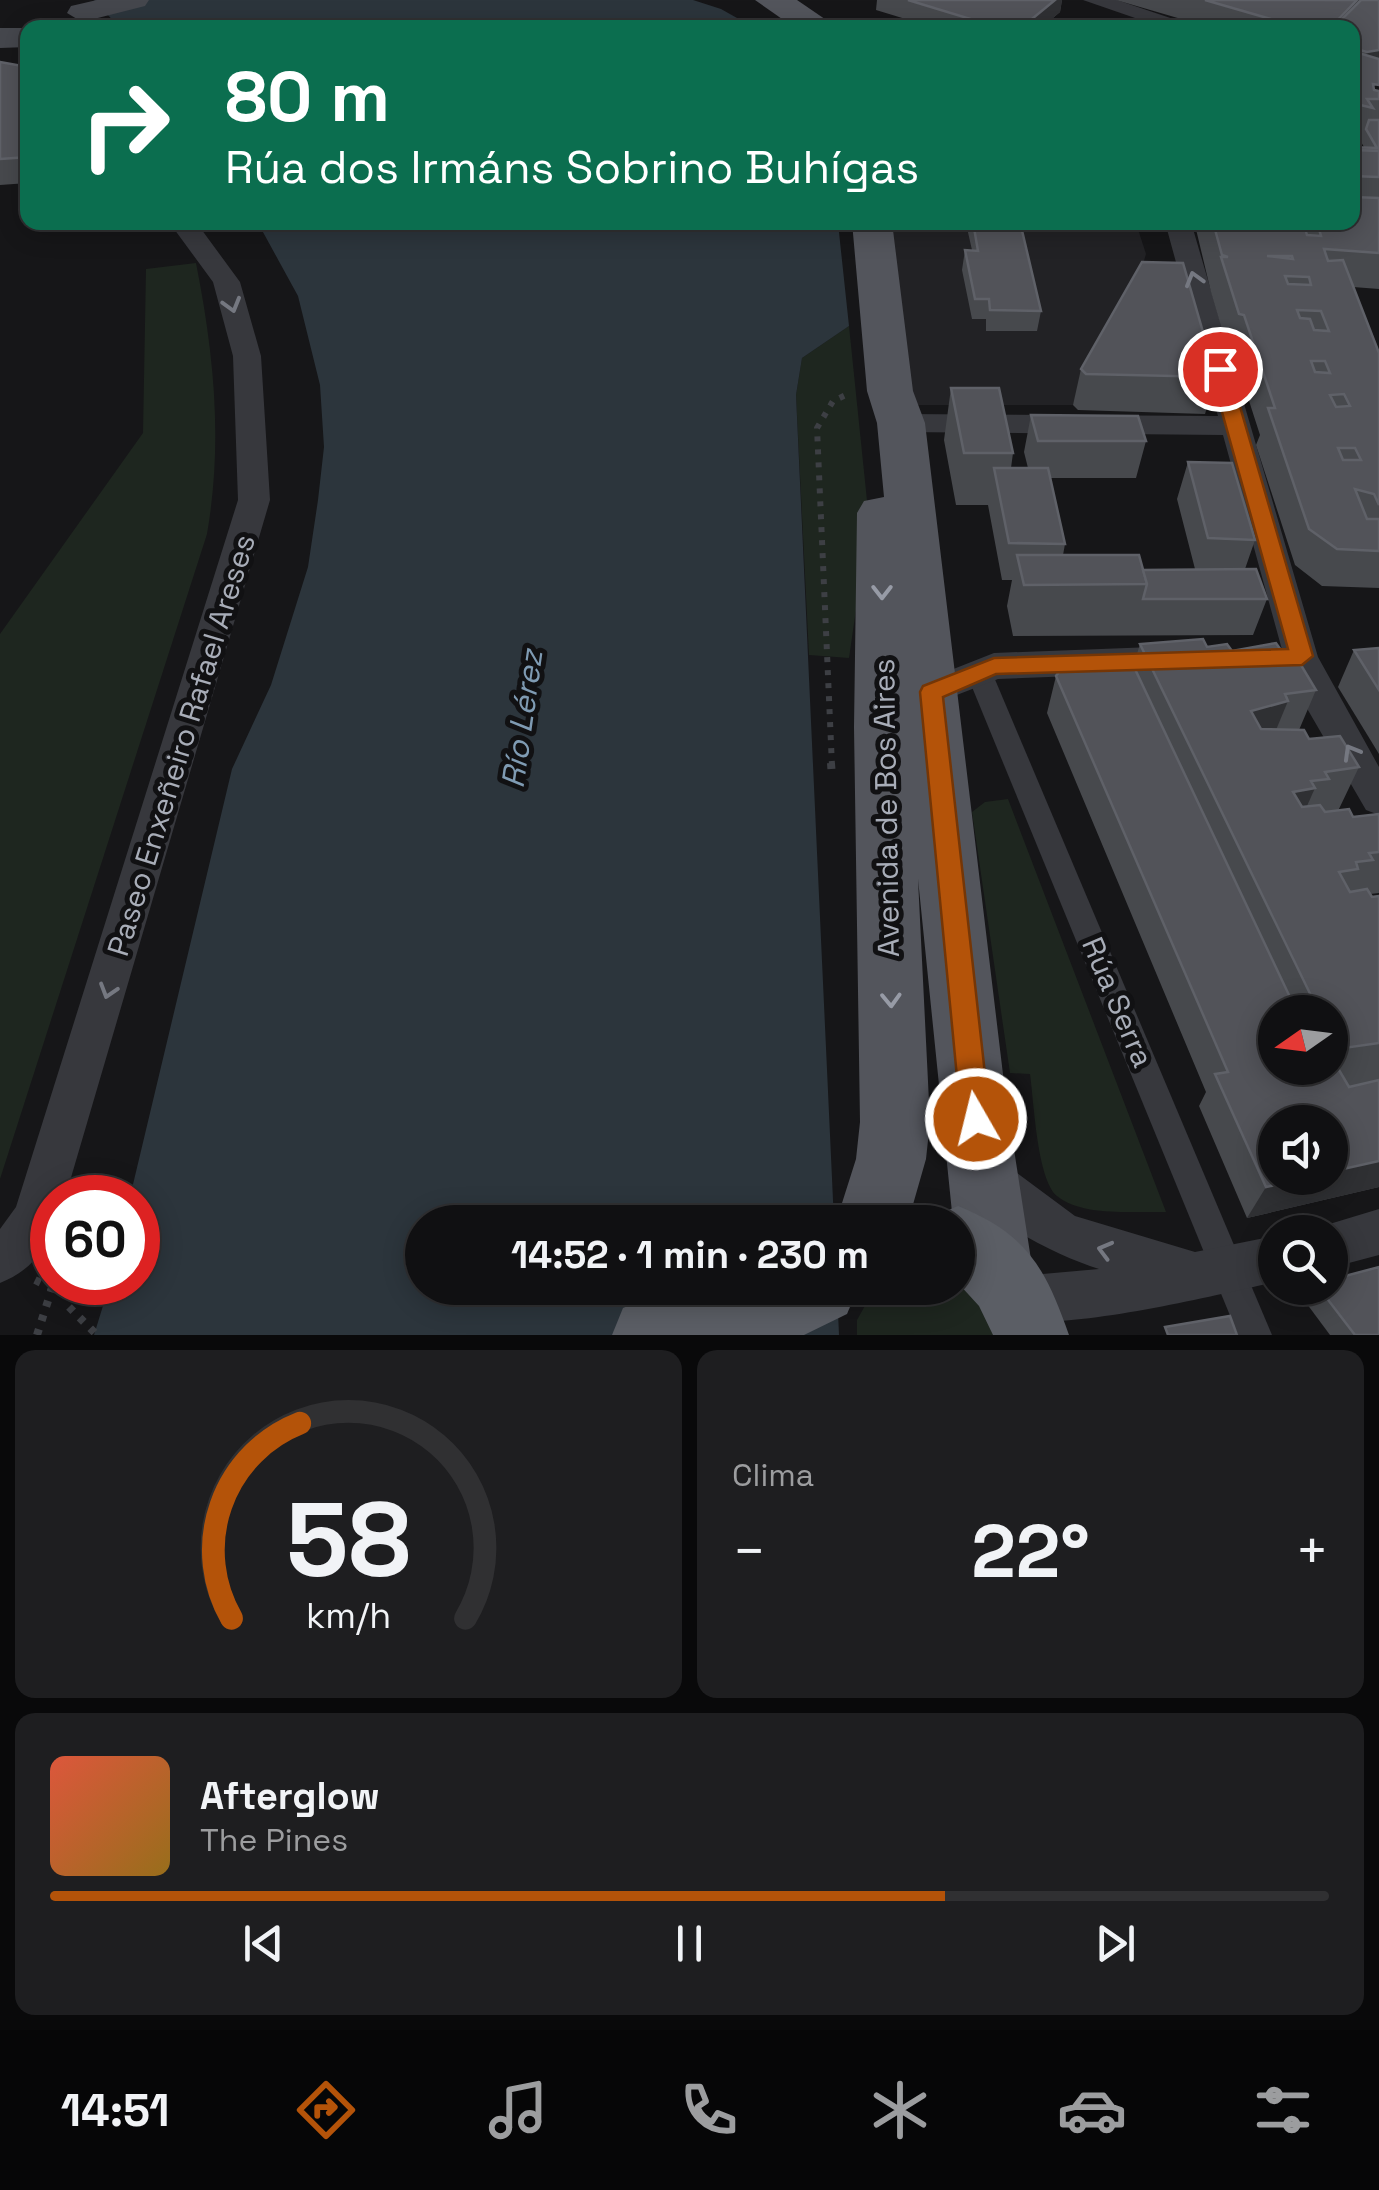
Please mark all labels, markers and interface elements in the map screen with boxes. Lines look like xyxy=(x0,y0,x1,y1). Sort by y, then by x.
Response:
text: 80 m xyxy=(225,52,390,141)
icon: right xyxy=(60,60,190,190)
text: Rúa dos Irmáns Sobrino Buhígas xyxy=(225,139,919,196)
one-way arrow xyxy=(1185,271,1206,288)
one-way arrow xyxy=(221,295,242,313)
pin xyxy=(1178,327,1263,412)
icon: arrive xyxy=(1193,342,1248,397)
street label: Paseo Enxeñeiro Rafael Areses xyxy=(98,529,264,961)
one-way arrow xyxy=(871,586,893,601)
water label: Río Lérez xyxy=(493,645,552,791)
street label: Avenida de Bos Aires xyxy=(864,658,908,958)
one-way arrow xyxy=(1344,745,1363,763)
street label: Rúa Serra xyxy=(1073,931,1163,1073)
one-way arrow xyxy=(99,982,120,999)
one-way arrow xyxy=(880,992,901,1008)
north arrow xyxy=(1258,995,1348,1085)
map controls xyxy=(1258,995,1348,1305)
position arrow xyxy=(924,1067,1028,1171)
button: sound xyxy=(1258,1105,1348,1195)
speed limit sign: 60 xyxy=(30,1175,160,1305)
button: search xyxy=(1258,1215,1348,1305)
text: 14:52 · 1 min · 230 m xyxy=(511,1231,869,1279)
one-way arrow xyxy=(1097,1241,1114,1262)
text: Clima xyxy=(732,1455,814,1495)
text: 58 xyxy=(286,1474,411,1606)
text: 22° xyxy=(971,1503,1090,1599)
text: − xyxy=(732,1516,766,1586)
text: + xyxy=(1295,1516,1329,1586)
text: km/h xyxy=(306,1593,391,1638)
text: Afterglow xyxy=(200,1772,380,1820)
text: The Pines xyxy=(200,1820,348,1860)
icon: previous xyxy=(236,1916,291,1971)
icon: pause xyxy=(662,1916,717,1971)
icon: next xyxy=(1088,1916,1143,1971)
icon: directions xyxy=(291,2075,361,2145)
icon: music xyxy=(483,2075,553,2145)
icon: phone xyxy=(674,2075,744,2145)
icon: climate xyxy=(865,2075,935,2145)
icon: car xyxy=(1057,2075,1127,2145)
icon: filters xyxy=(1248,2075,1318,2145)
text: 14:51 xyxy=(61,2082,170,2139)

